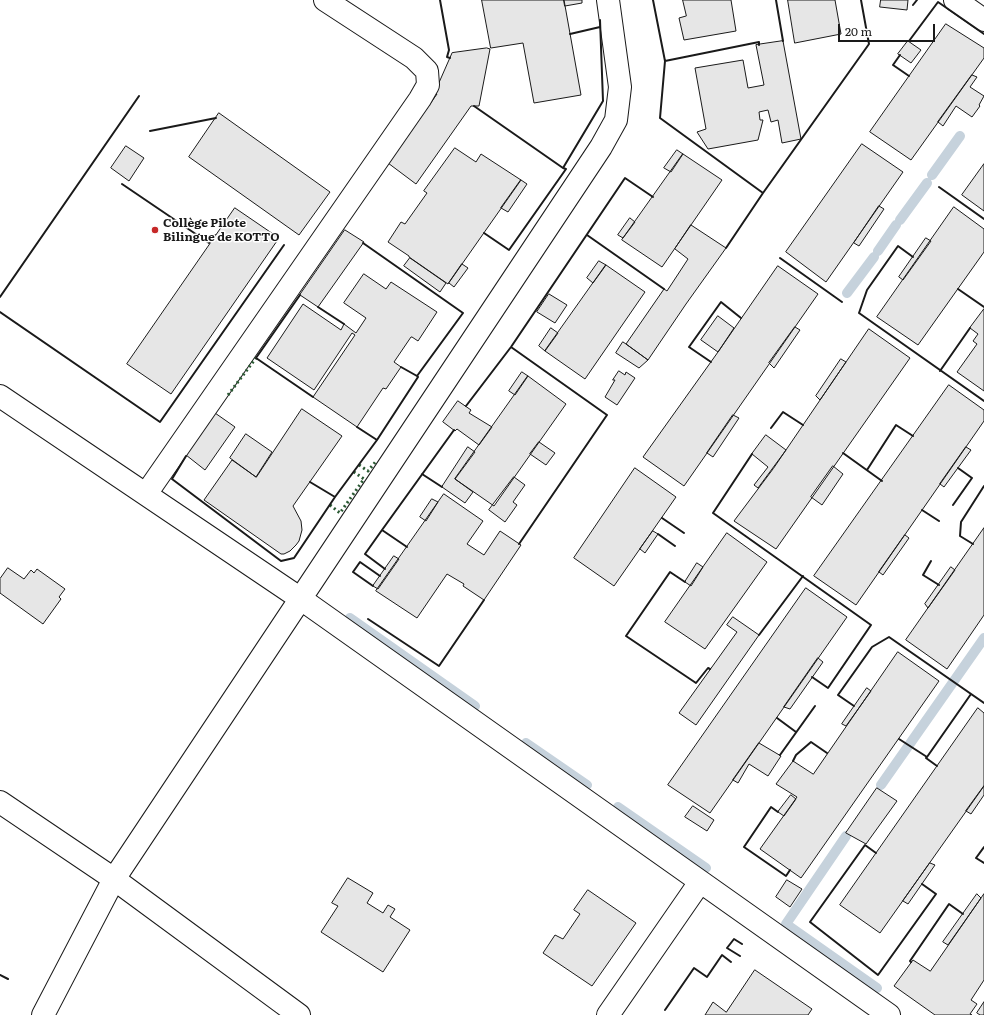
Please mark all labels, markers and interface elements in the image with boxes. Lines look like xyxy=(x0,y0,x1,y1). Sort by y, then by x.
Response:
scale bar xyxy=(840,16,937,42)
text: 20 m xyxy=(845,22,872,40)
place label: Collège Pilote Bilingue de KOTTO xyxy=(163,216,280,244)
marker: Collège Pilote Bilingue de KOTTO xyxy=(150,225,160,235)

